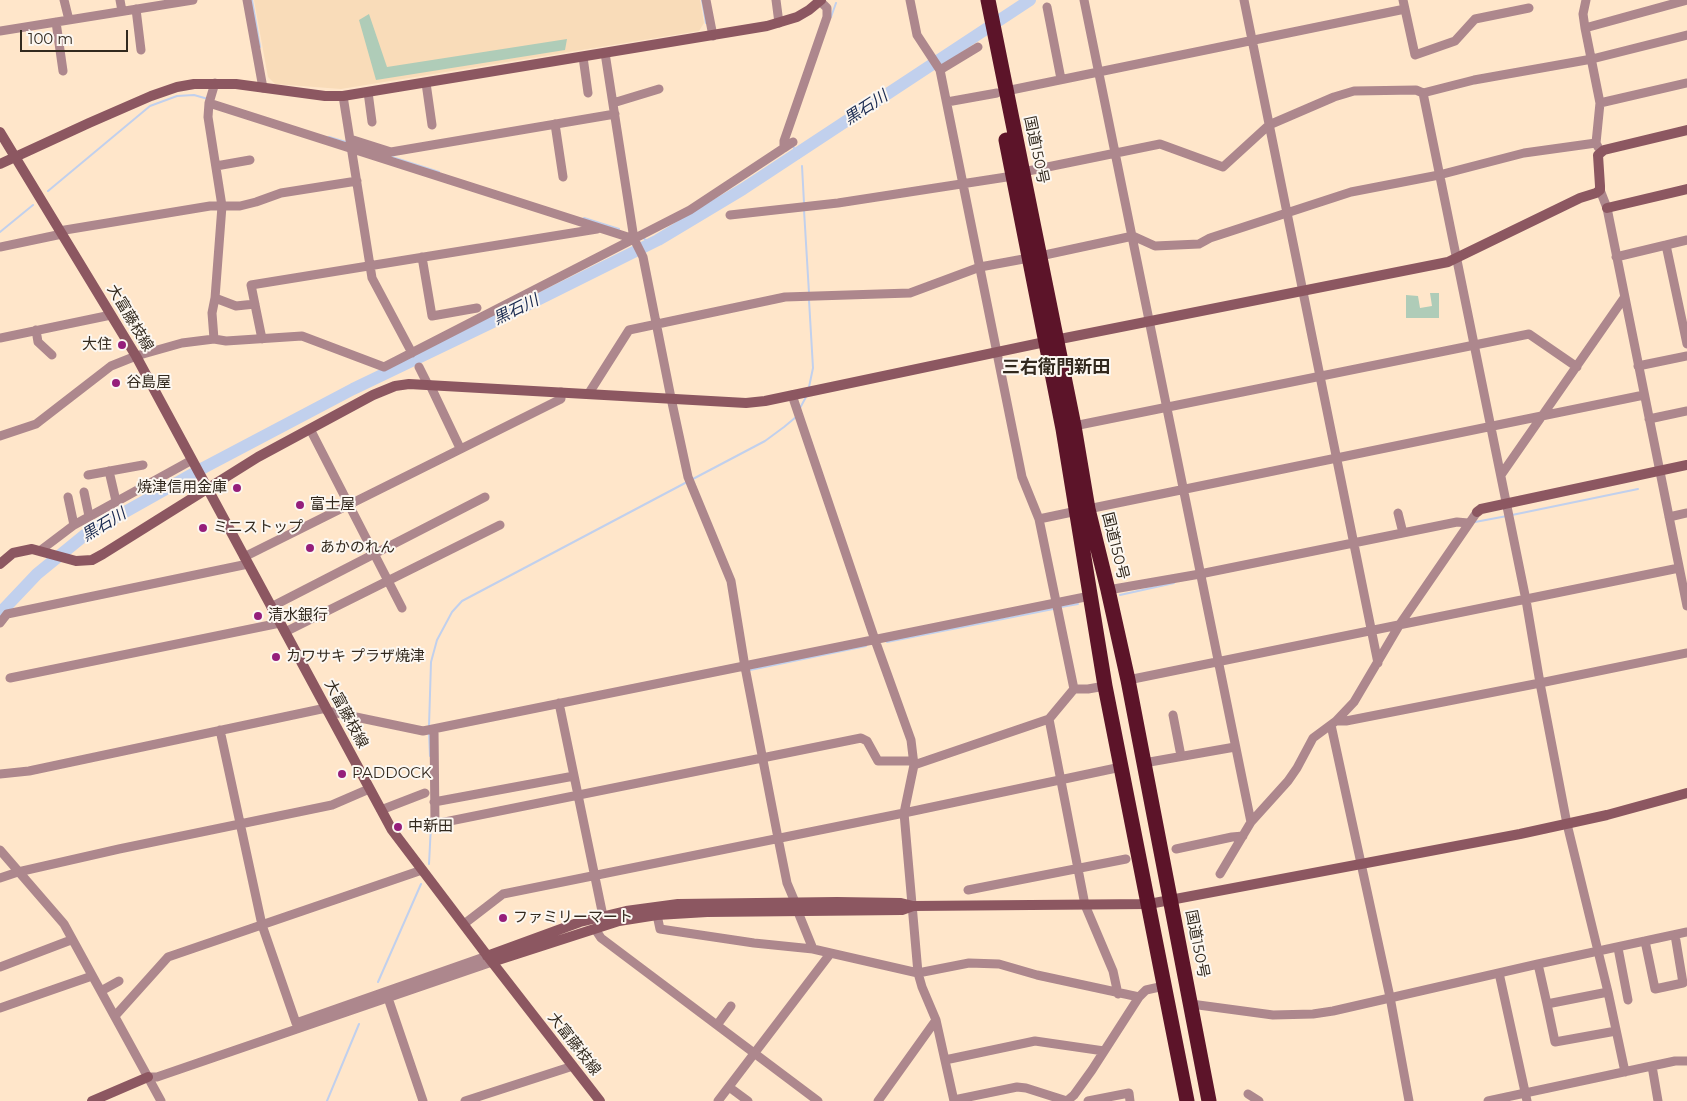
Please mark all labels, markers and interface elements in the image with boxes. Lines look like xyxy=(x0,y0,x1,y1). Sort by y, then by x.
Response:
scale bar xyxy=(22,20,130,52)
text: 100 m xyxy=(28,29,73,48)
water label: 黒石川 xyxy=(841,87,891,129)
street label: 国道150号 xyxy=(1020,114,1052,186)
street label: 大富藤枝線 xyxy=(103,281,157,355)
water label: 黒石川 xyxy=(490,291,542,329)
place label: 大住 xyxy=(82,336,112,354)
marker: 大住 xyxy=(116,339,128,351)
district label: 三右衛門新田 xyxy=(1002,357,1110,379)
place label: 谷島屋 xyxy=(126,374,171,392)
marker: 谷島屋 xyxy=(110,377,122,389)
place label: 焼津信用金庫 xyxy=(137,479,227,497)
marker: 焼津信用金庫 xyxy=(231,482,243,494)
place label: 富士屋 xyxy=(310,496,355,514)
marker: 富士屋 xyxy=(294,499,306,511)
water label: 黒石川 xyxy=(78,504,130,546)
street label: 国道150号 xyxy=(1098,510,1132,582)
place label: ミニストップ xyxy=(213,519,303,537)
marker: ミニストップ xyxy=(197,522,209,534)
place label: あかのれん xyxy=(320,539,395,557)
marker: あかのれん xyxy=(304,542,316,554)
place label: 清水銀行 xyxy=(268,607,328,625)
marker: 清水銀行 xyxy=(252,610,264,622)
place label: カワサキ プラザ焼津 xyxy=(286,648,425,666)
marker: カワサキ プラザ焼津 xyxy=(270,651,282,663)
street label: 大富藤枝線 xyxy=(320,677,372,751)
place label: PADDOCK xyxy=(352,765,432,783)
marker: PADDOCK xyxy=(336,768,348,780)
place label: 中新田 xyxy=(408,818,453,836)
marker: 中新田 xyxy=(392,821,404,833)
street label: 国道150号 xyxy=(1182,908,1212,980)
place label: ファミリーマート xyxy=(513,909,633,927)
marker: ファミリーマート xyxy=(497,912,509,924)
street label: 大富藤枝線 xyxy=(544,1009,604,1079)

